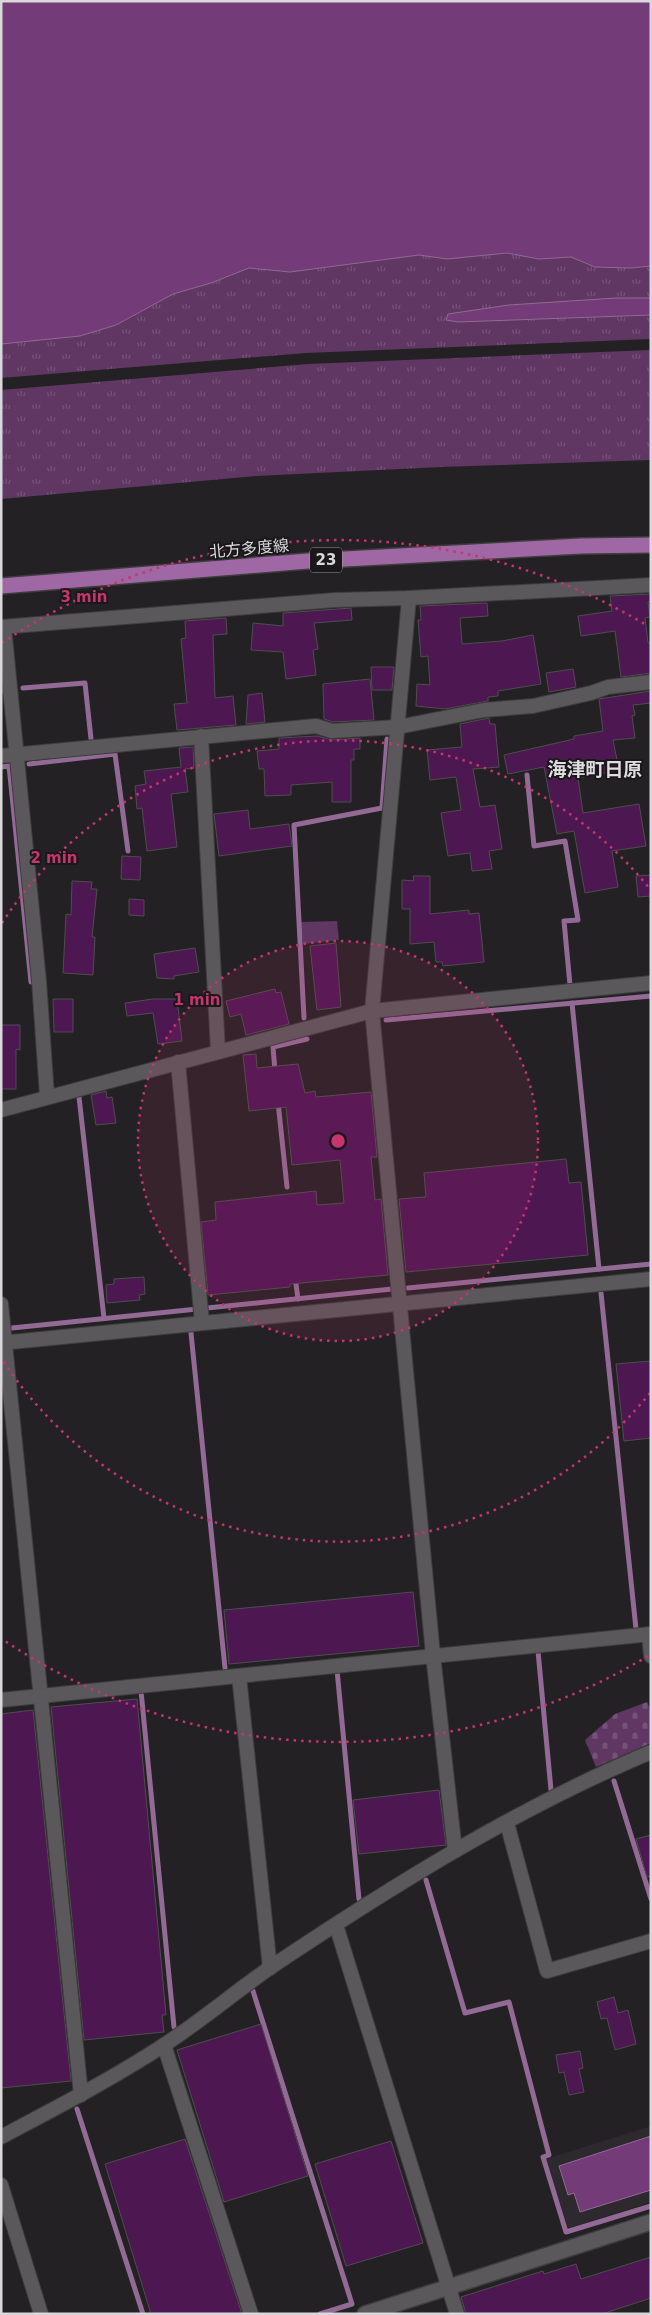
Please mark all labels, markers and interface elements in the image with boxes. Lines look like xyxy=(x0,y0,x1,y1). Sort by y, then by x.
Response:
street label: 北方多度線 xyxy=(208,536,290,561)
road number: 23 xyxy=(310,548,342,572)
text: 3 min xyxy=(60,588,108,606)
district label: 海津町日原 xyxy=(547,758,643,780)
text: 2 min xyxy=(30,849,78,867)
text: 1 min xyxy=(173,991,221,1009)
centre of rings xyxy=(329,1132,347,1150)

